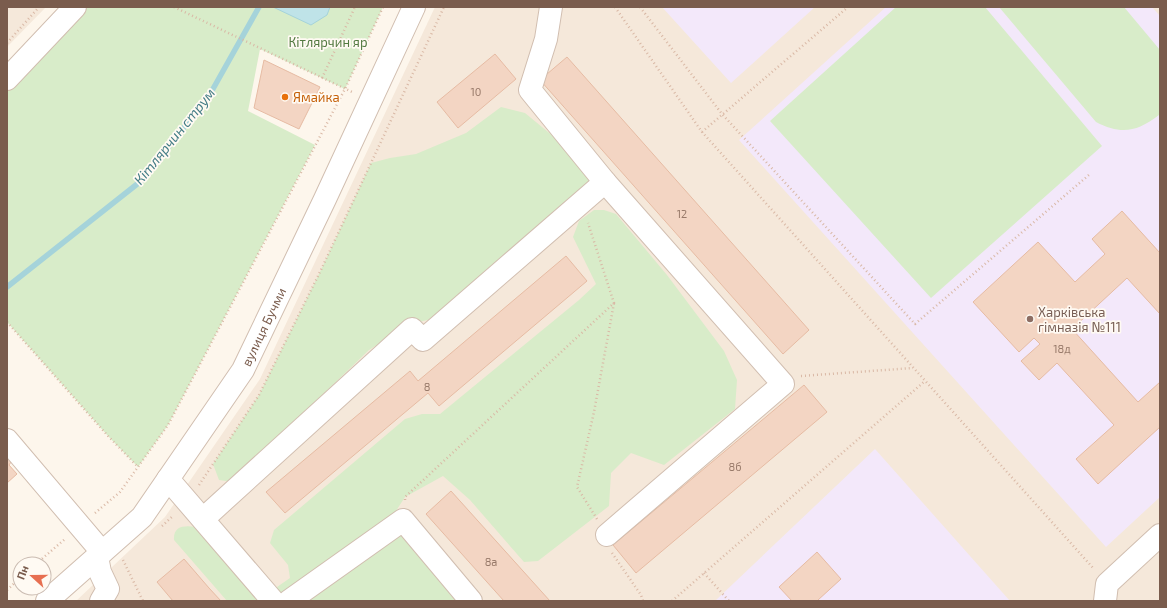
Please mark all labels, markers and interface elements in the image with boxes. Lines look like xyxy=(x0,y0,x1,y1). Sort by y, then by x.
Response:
park label: Кітлярчин яр xyxy=(288,34,368,50)
water label: Кітлярчин струм xyxy=(130,84,218,188)
house number: 10 xyxy=(470,85,482,98)
place label: Ямайка xyxy=(293,89,340,105)
marker: Ямайка xyxy=(280,92,290,102)
house number: 12 xyxy=(677,207,687,220)
street label: вулиця Бучми xyxy=(238,285,289,369)
place label: Харківська гімназія №111 xyxy=(1038,304,1121,335)
marker: Харківська гімназія №111 xyxy=(1025,314,1035,324)
house number: 18д xyxy=(1053,342,1071,355)
house number: 8 xyxy=(424,380,430,393)
house number: 8б xyxy=(729,460,742,473)
house number: 8а xyxy=(485,555,497,568)
north arrow xyxy=(12,556,52,596)
text: Пн xyxy=(14,563,31,581)

